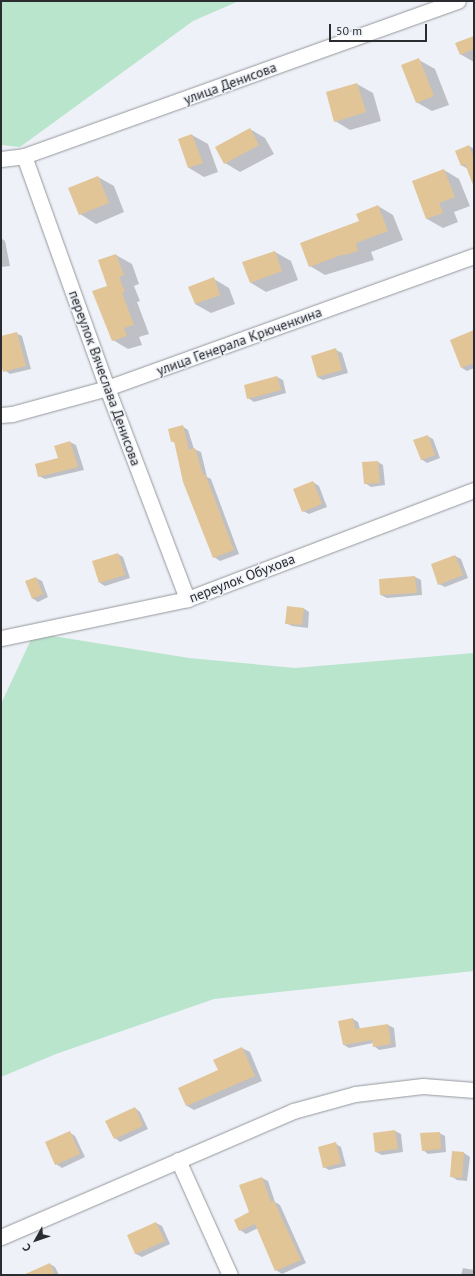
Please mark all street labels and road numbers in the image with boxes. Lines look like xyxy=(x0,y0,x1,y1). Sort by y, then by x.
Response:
street label: улица Денисова xyxy=(181,58,279,108)
street label: переулок Вячеслава Денисова xyxy=(65,288,145,468)
street label: улица Генерала Крюченкина xyxy=(154,303,324,379)
street label: переулок Обухова xyxy=(187,550,297,606)

